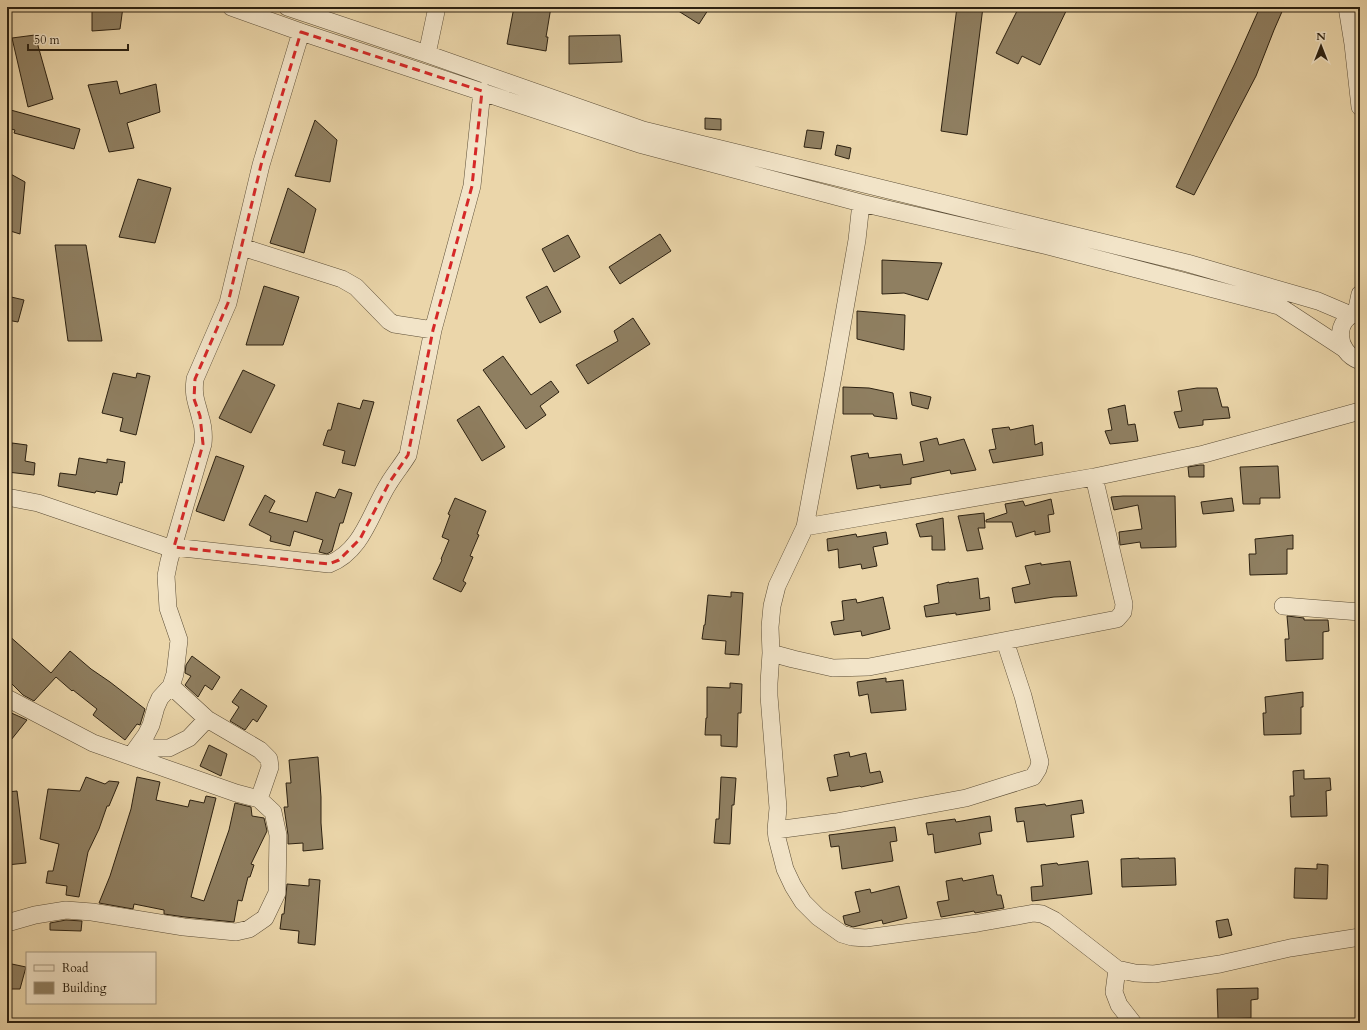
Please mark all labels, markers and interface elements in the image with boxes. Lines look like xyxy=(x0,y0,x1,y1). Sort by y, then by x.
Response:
scale bar xyxy=(28,26,128,52)
north arrow xyxy=(1301,26,1341,66)
text: N xyxy=(1316,29,1326,44)
text: 50 m xyxy=(34,32,61,48)
legend xyxy=(26,952,156,1004)
text: Road xyxy=(62,960,89,976)
text: Building xyxy=(62,980,107,996)

